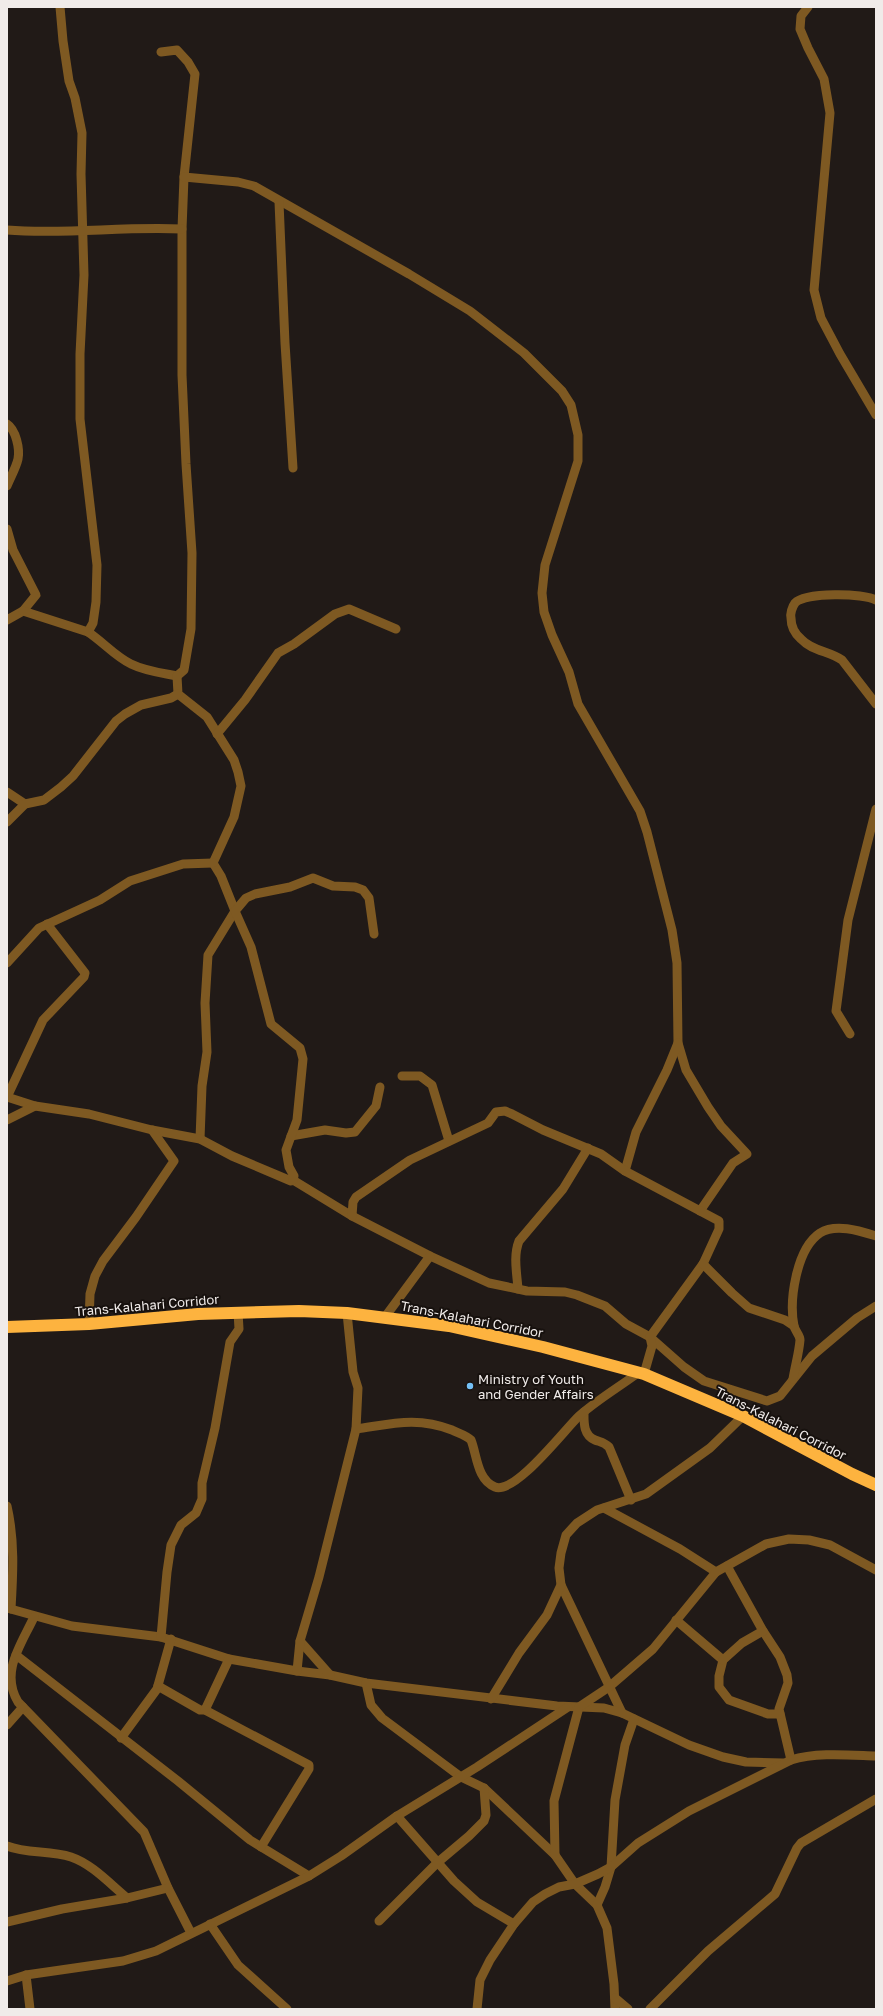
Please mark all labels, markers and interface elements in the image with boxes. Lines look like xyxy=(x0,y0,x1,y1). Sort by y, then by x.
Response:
street label: Trans-Kalahari Corridor xyxy=(74,1291,220,1319)
street label: Trans-Kalahari Corridor xyxy=(399,1297,545,1341)
place label: Ministry of Youth and Gender Affairs xyxy=(478,1371,594,1402)
marker: Ministry of Youth and Gender Affairs xyxy=(465,1381,475,1391)
street label: Trans-Kalahari Corridor xyxy=(713,1383,849,1463)

